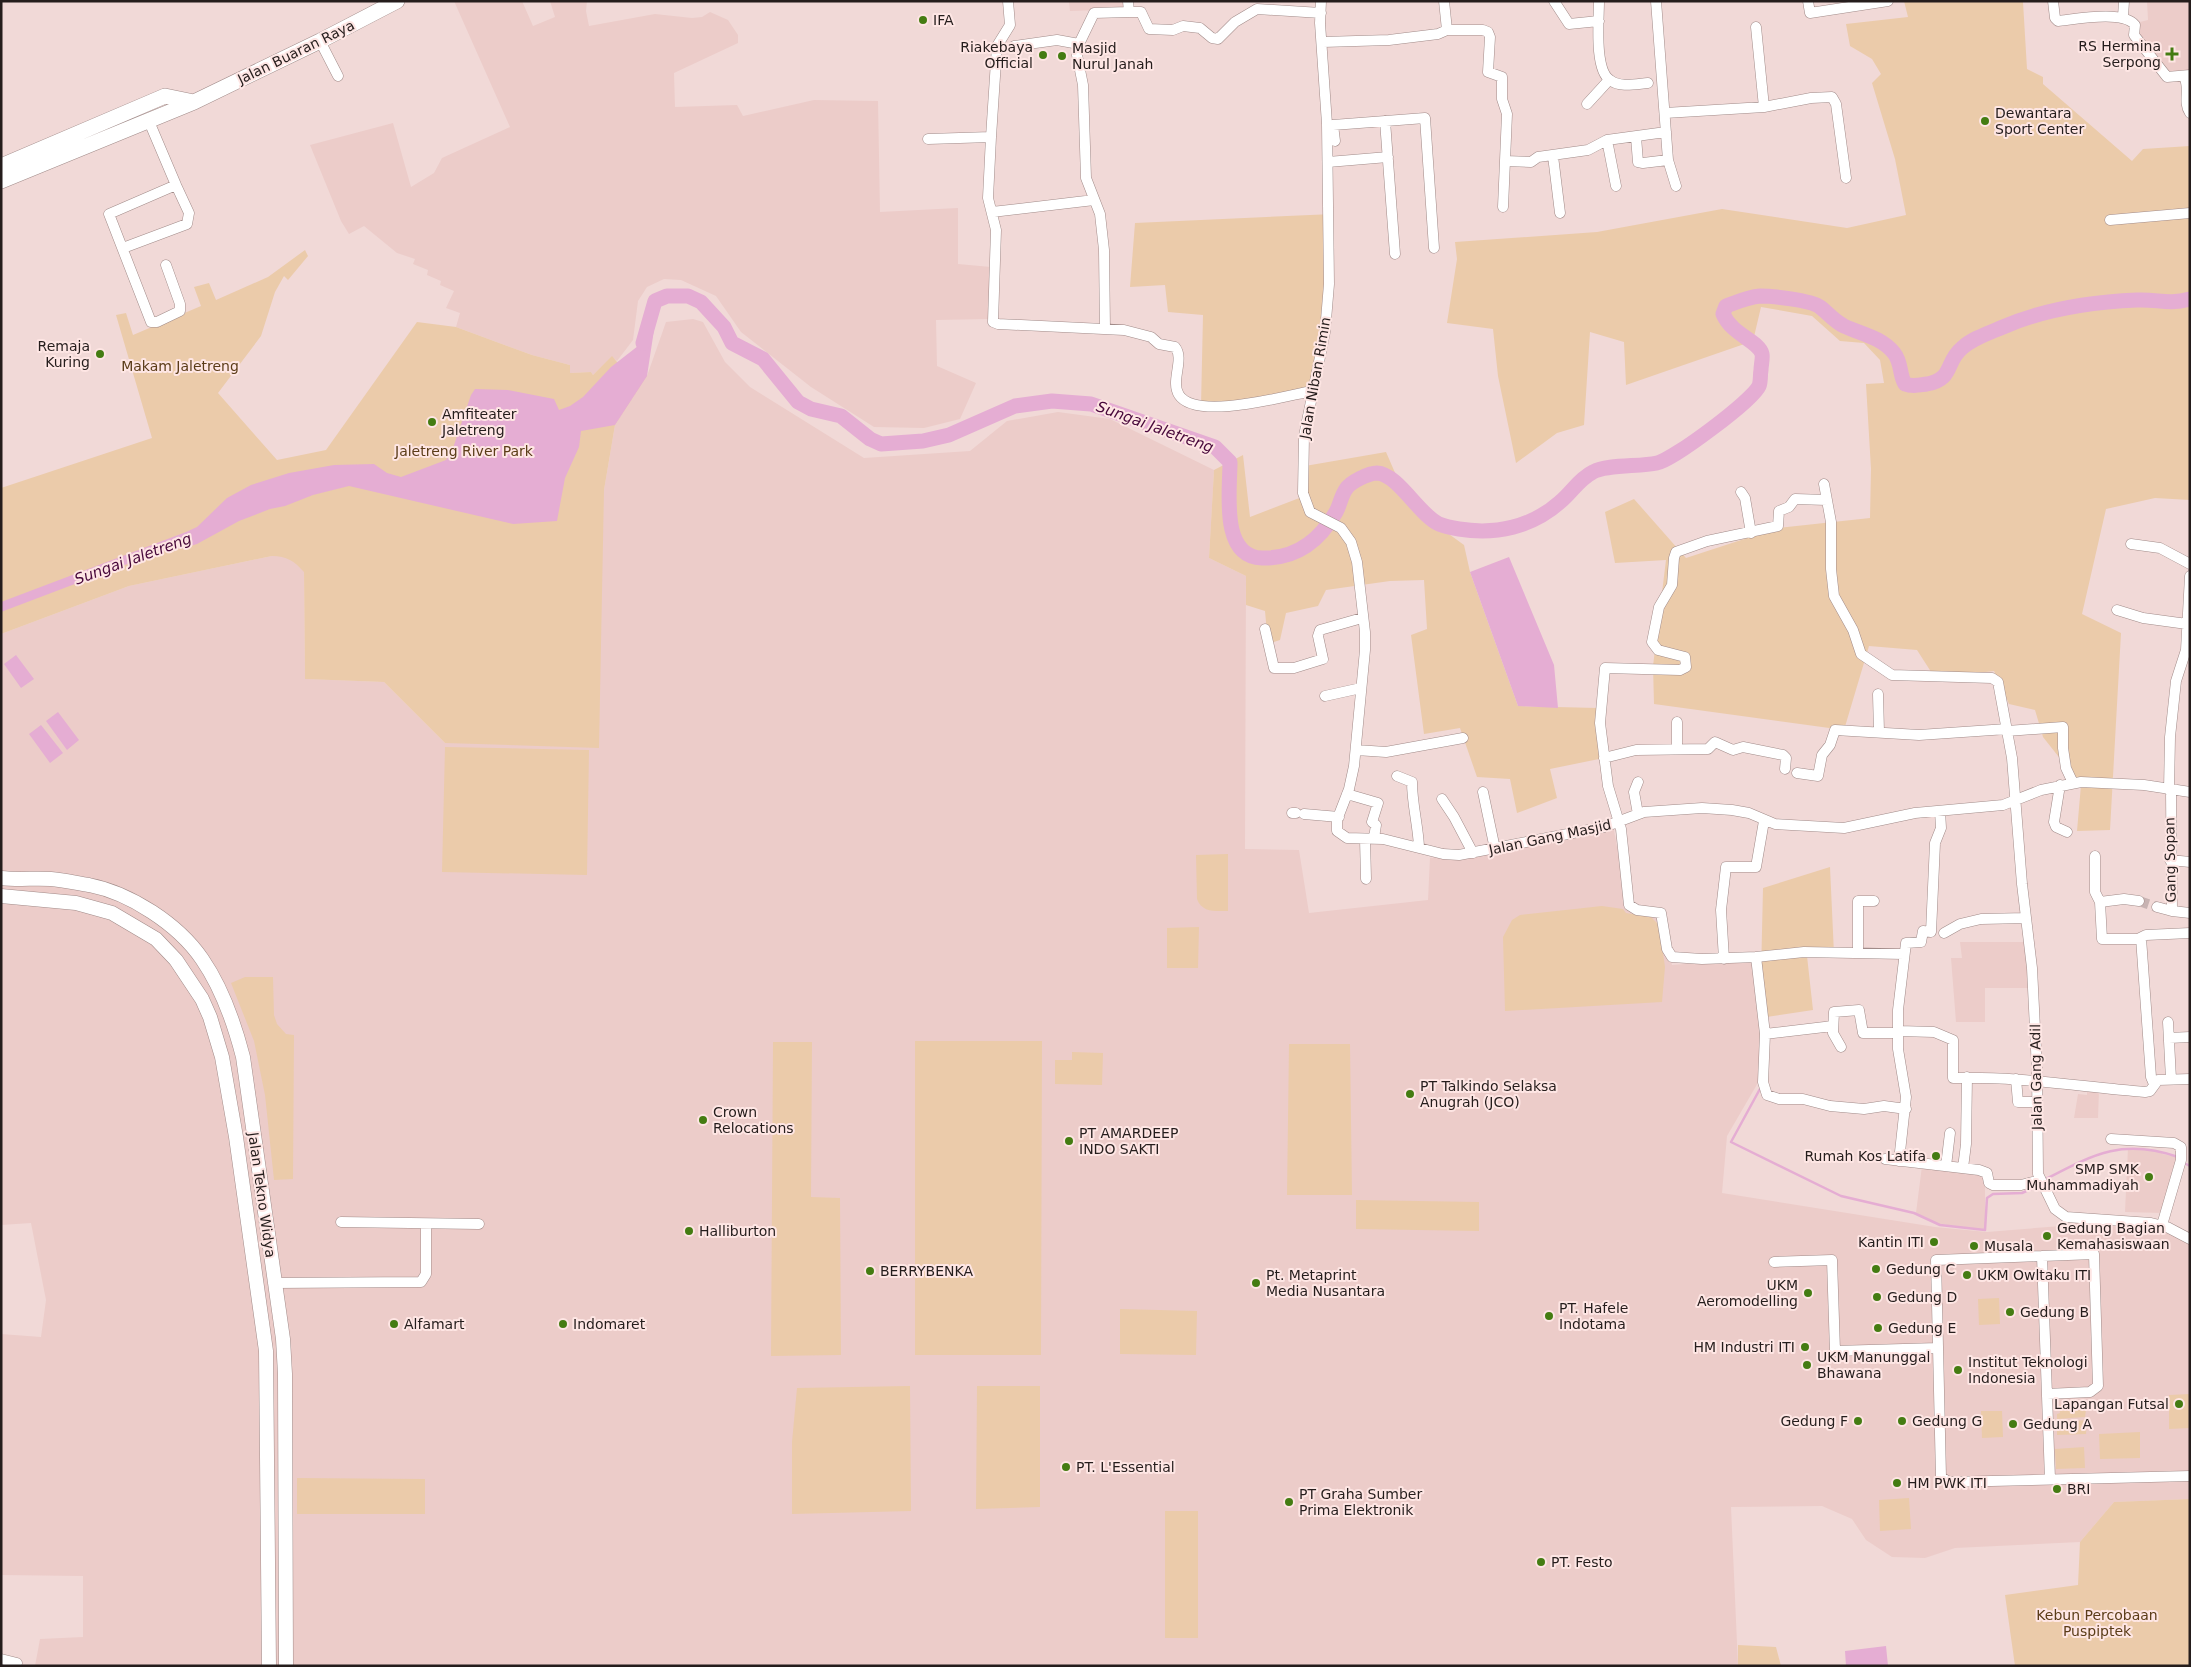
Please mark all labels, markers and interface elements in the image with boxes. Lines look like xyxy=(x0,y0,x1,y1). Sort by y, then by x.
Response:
place label: IFA xyxy=(933,12,954,28)
marker: IFA xyxy=(917,14,929,26)
street label: Jalan Buaran Raya xyxy=(234,17,357,88)
place label: RS Hermina Serpong xyxy=(2078,38,2161,70)
place label: Riakebaya Official xyxy=(960,39,1033,71)
place label: Masjid Nurul Janah xyxy=(1072,40,1153,72)
marker: RS Hermina Serpong xyxy=(2165,47,2179,61)
marker: Riakebaya Official xyxy=(1037,49,1049,61)
marker: Masjid Nurul Janah xyxy=(1056,50,1068,62)
place label: Dewantara Sport Center xyxy=(1995,105,2084,137)
marker: Dewantara Sport Center xyxy=(1979,115,1991,127)
street label: Jalan Niban Rimin xyxy=(1296,316,1334,441)
place label: Remaja Kuring xyxy=(38,338,90,370)
marker: Remaja Kuring xyxy=(94,348,106,360)
park label: Makam Jaletreng xyxy=(121,358,239,374)
water label: Sungai Jaletreng xyxy=(1094,397,1216,457)
place label: Amfiteater Jaletreng xyxy=(441,406,517,438)
marker: Amfiteater Jaletreng xyxy=(426,416,438,428)
park label: Jaletreng River Park xyxy=(394,443,534,459)
water label: Sungai Jaletreng xyxy=(72,529,194,589)
street label: Jalan Gang Masjid xyxy=(1486,816,1613,858)
street label: Gang Sopan xyxy=(2161,817,2179,903)
street label: Jalan Gang Adil xyxy=(2027,1024,2045,1131)
place label: PT Talkindo Selaksa Anugrah (JCO) xyxy=(1420,1078,1557,1110)
marker: PT Talkindo Selaksa Anugrah (JCO) xyxy=(1404,1088,1416,1100)
place label: Crown Relocations xyxy=(713,1104,794,1136)
marker: Crown Relocations xyxy=(697,1114,709,1126)
place label: PT AMARDEEP INDO SAKTI xyxy=(1079,1125,1178,1157)
street label: Jalan Tekno Widya xyxy=(245,1130,279,1259)
marker: PT AMARDEEP INDO SAKTI xyxy=(1063,1135,1075,1147)
place label: Rumah Kos Latifa xyxy=(1804,1148,1926,1164)
marker: Rumah Kos Latifa xyxy=(1930,1150,1942,1162)
place label: SMP SMK Muhammadiyah xyxy=(2026,1161,2140,1193)
marker: SMP SMK Muhammadiyah xyxy=(2143,1171,2155,1183)
place label: Gedung Bagian Kemahasiswaan xyxy=(2057,1220,2170,1252)
place label: Halliburton xyxy=(699,1223,776,1239)
marker: Halliburton xyxy=(683,1225,695,1237)
marker: Gedung Bagian Kemahasiswaan xyxy=(2041,1230,2053,1242)
place label: Kantin ITI xyxy=(1858,1234,1924,1250)
marker: Kantin ITI xyxy=(1928,1236,1940,1248)
place label: Musala xyxy=(1984,1238,2033,1254)
marker: Musala xyxy=(1968,1240,1980,1252)
place label: Gedung C xyxy=(1886,1261,1955,1277)
place label: BERRYBENKA xyxy=(880,1263,973,1279)
marker: Gedung C xyxy=(1870,1263,1882,1275)
marker: BERRYBENKA xyxy=(864,1265,876,1277)
place label: Pt. Metaprint Media Nusantara xyxy=(1266,1267,1385,1299)
place label: UKM Owltaku ITI xyxy=(1977,1267,2091,1283)
marker: UKM Owltaku ITI xyxy=(1961,1269,1973,1281)
marker: Pt. Metaprint Media Nusantara xyxy=(1250,1277,1262,1289)
place label: UKM Aeromodelling xyxy=(1697,1277,1798,1309)
marker: UKM Aeromodelling xyxy=(1802,1287,1814,1299)
place label: Gedung D xyxy=(1887,1289,1957,1305)
marker: Gedung D xyxy=(1871,1291,1883,1303)
place label: PT. Hafele Indotama xyxy=(1559,1300,1628,1332)
place label: Gedung B xyxy=(2020,1304,2089,1320)
marker: Gedung B xyxy=(2004,1306,2016,1318)
marker: PT. Hafele Indotama xyxy=(1543,1310,1555,1322)
place label: Alfamart xyxy=(404,1316,465,1332)
place label: Indomaret xyxy=(573,1316,646,1332)
marker: Alfamart xyxy=(388,1318,400,1330)
marker: Indomaret xyxy=(557,1318,569,1330)
place label: Gedung E xyxy=(1888,1320,1956,1336)
marker: Gedung E xyxy=(1872,1322,1884,1334)
place label: HM Industri ITI xyxy=(1693,1339,1795,1355)
marker: HM Industri ITI xyxy=(1799,1341,1811,1353)
place label: UKM Manunggal Bhawana xyxy=(1817,1349,1930,1381)
place label: Institut Teknologi Indonesia xyxy=(1968,1354,2088,1386)
marker: UKM Manunggal Bhawana xyxy=(1801,1359,1813,1371)
marker: Institut Teknologi Indonesia xyxy=(1952,1364,1964,1376)
place label: Lapangan Futsal xyxy=(2054,1396,2169,1412)
marker: Lapangan Futsal xyxy=(2173,1398,2185,1410)
place label: Gedung F xyxy=(1781,1413,1848,1429)
place label: Gedung G xyxy=(1912,1413,1982,1429)
marker: Gedung F xyxy=(1852,1415,1864,1427)
marker: Gedung G xyxy=(1896,1415,1908,1427)
place label: Gedung A xyxy=(2023,1416,2092,1432)
marker: Gedung A xyxy=(2007,1418,2019,1430)
place label: PT. L'Essential xyxy=(1076,1459,1175,1475)
marker: PT. L'Essential xyxy=(1060,1461,1072,1473)
place label: HM PWK ITI xyxy=(1907,1475,1987,1491)
marker: HM PWK ITI xyxy=(1891,1477,1903,1489)
place label: BRI xyxy=(2067,1481,2090,1497)
marker: BRI xyxy=(2051,1483,2063,1495)
place label: PT Graha Sumber Prima Elektronik xyxy=(1299,1486,1422,1518)
marker: PT Graha Sumber Prima Elektronik xyxy=(1283,1496,1295,1508)
place label: PT. Festo xyxy=(1551,1554,1612,1570)
marker: PT. Festo xyxy=(1535,1556,1547,1568)
park label: Kebun Percobaan Puspiptek xyxy=(2036,1607,2158,1639)

